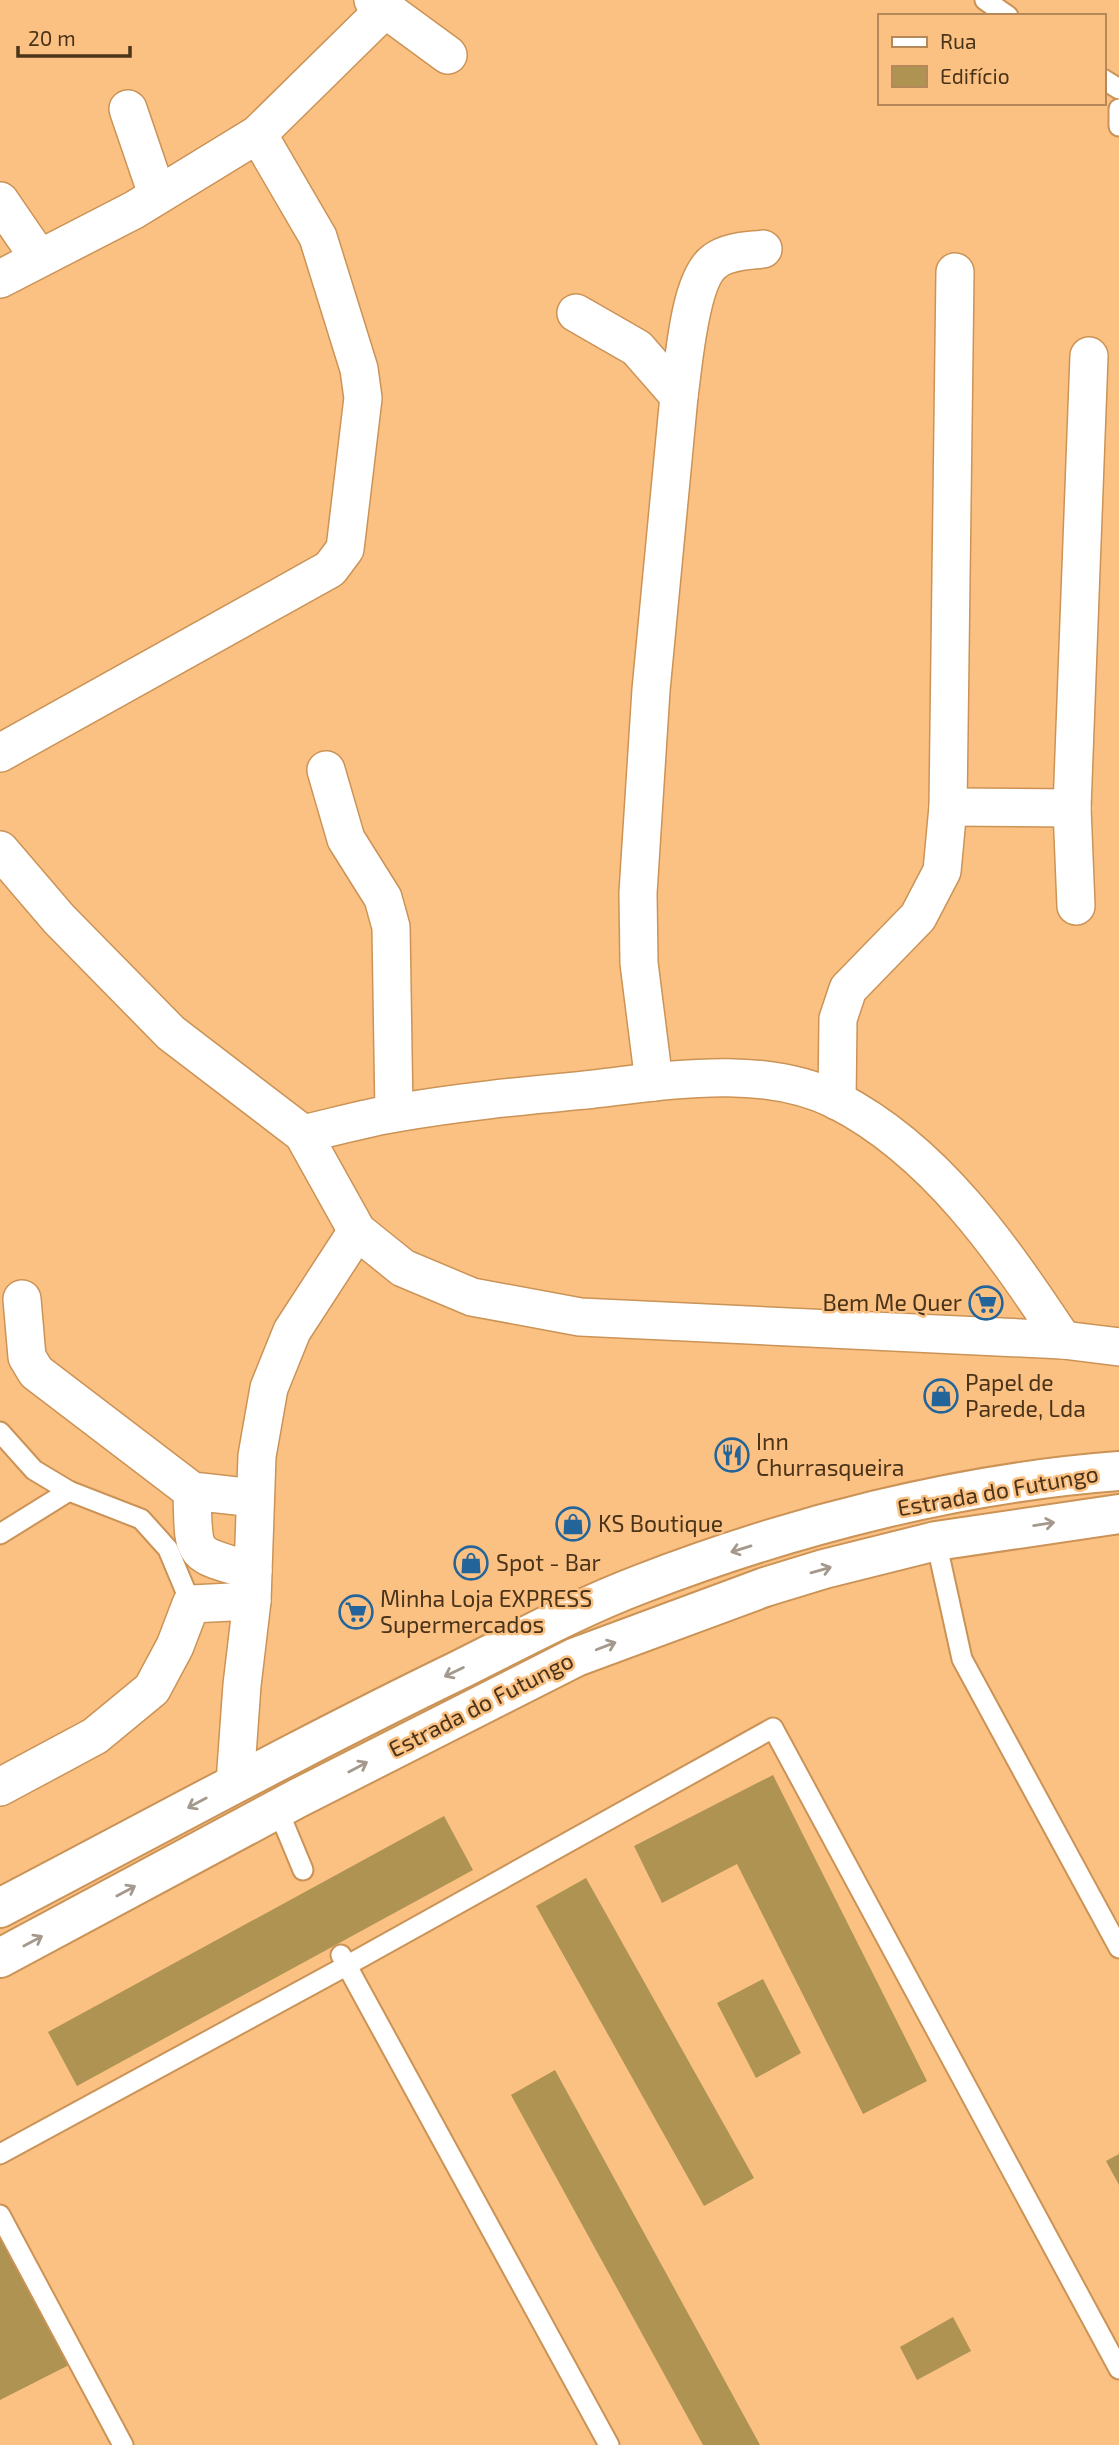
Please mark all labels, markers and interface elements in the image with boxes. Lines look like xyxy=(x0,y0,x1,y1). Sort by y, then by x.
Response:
scale bar xyxy=(18,14,130,58)
legend xyxy=(878,14,1105,105)
text: 20 m xyxy=(28,25,76,50)
text: Rua xyxy=(940,28,976,53)
text: Edifício xyxy=(940,63,1010,88)
supermarket icon: Bem Me Quer xyxy=(967,1284,1005,1322)
place label: Bem Me Quer xyxy=(822,1288,962,1316)
place label: Papel de Parede, Lda xyxy=(965,1368,1086,1422)
shop icon: Papel de Parede, Lda xyxy=(922,1377,960,1415)
place label: Inn Churrasqueira xyxy=(756,1427,904,1481)
restaurant icon: Inn Churrasqueira xyxy=(713,1436,751,1474)
street label: Estrada do Futungo xyxy=(895,1459,1101,1521)
shop icon: KS Boutique xyxy=(554,1505,592,1543)
place label: KS Boutique xyxy=(598,1509,723,1537)
one-way arrow xyxy=(1032,1517,1055,1530)
one-way arrow xyxy=(730,1543,752,1556)
shop icon: Spot - Bar xyxy=(452,1544,490,1582)
place label: Spot - Bar xyxy=(496,1548,601,1576)
one-way arrow xyxy=(809,1563,832,1576)
place label: Minha Loja EXPRESS Supermercados xyxy=(380,1584,592,1638)
supermarket icon: Minha Loja EXPRESS Supermercados xyxy=(337,1593,375,1631)
one-way arrow xyxy=(595,1638,617,1651)
street label: Estrada do Futungo xyxy=(383,1645,578,1763)
one-way arrow xyxy=(444,1666,465,1679)
one-way arrow xyxy=(348,1760,368,1774)
one-way arrow xyxy=(187,1797,208,1810)
one-way arrow xyxy=(115,1884,136,1898)
one-way arrow xyxy=(22,1933,43,1947)

